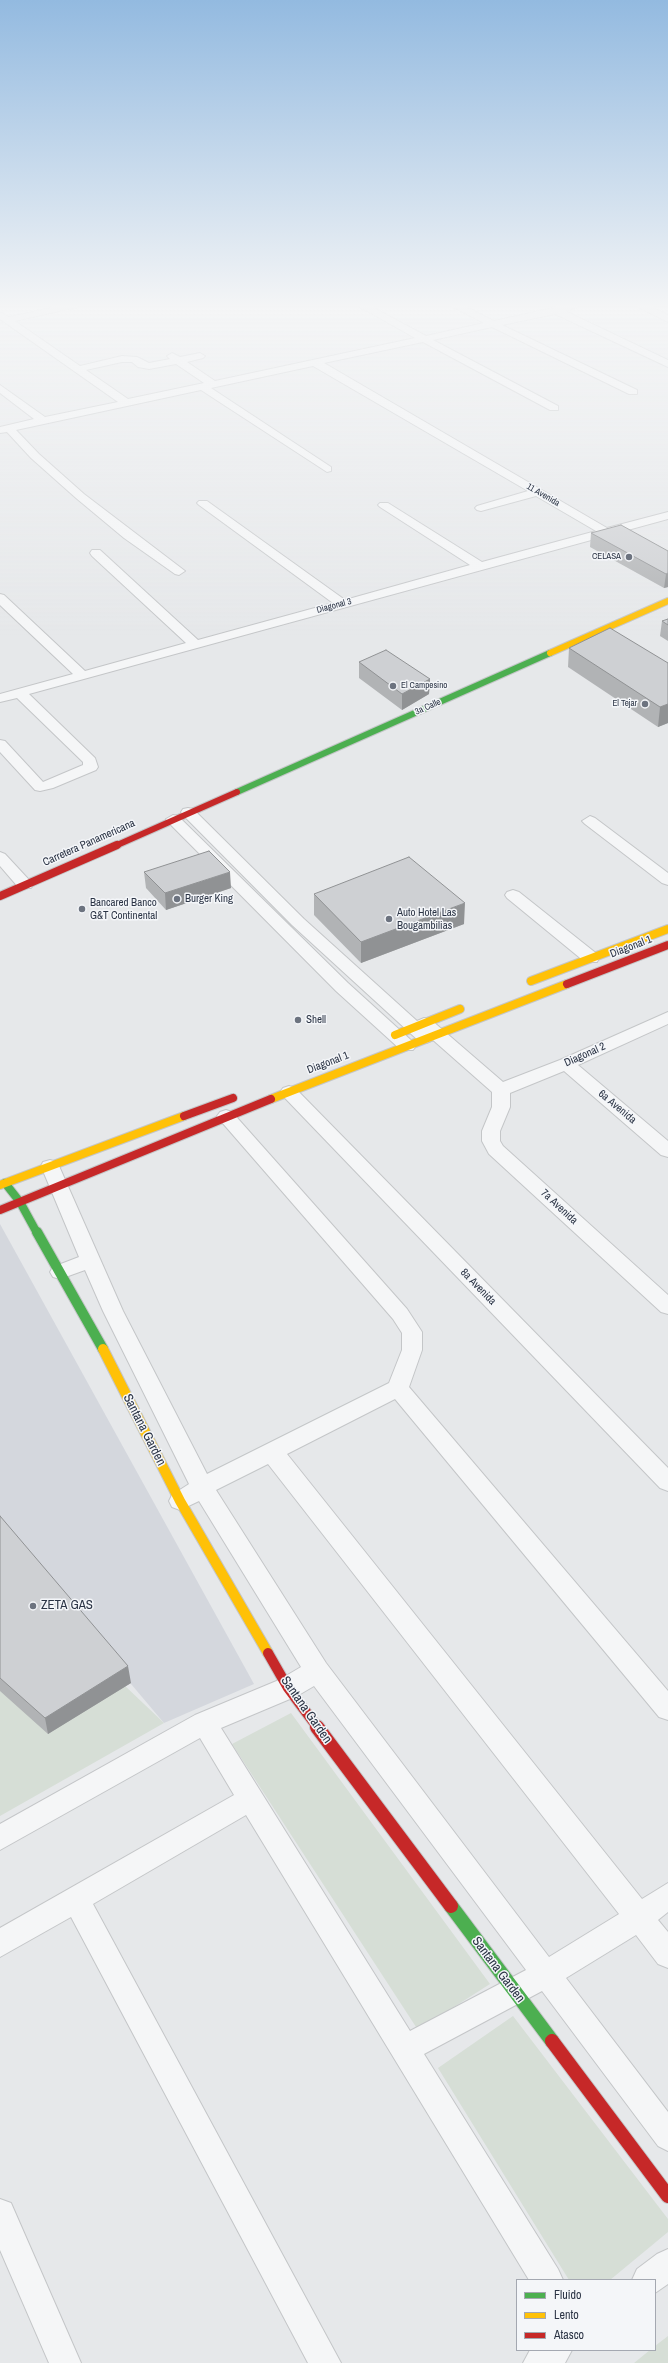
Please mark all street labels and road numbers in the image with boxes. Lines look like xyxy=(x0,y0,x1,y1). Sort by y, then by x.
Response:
street label: 11 Avenida xyxy=(524,481,562,509)
street label: Diagonal 3 xyxy=(315,596,353,616)
street label: 3a Calle xyxy=(413,697,443,717)
street label: Carretera Panamericana xyxy=(41,817,137,869)
street label: Diagonal 1 xyxy=(608,933,654,961)
street label: Diagonal 2 xyxy=(562,1040,608,1070)
street label: Diagonal 1 xyxy=(305,1049,351,1077)
street label: 6a Avenida xyxy=(595,1087,639,1127)
street label: 7a Avenida xyxy=(538,1187,580,1227)
street label: 8a Avenida xyxy=(457,1266,499,1308)
street label: Santana Garden xyxy=(119,1392,169,1468)
street label: Santana Garden xyxy=(277,1673,335,1747)
street label: Santana Garden xyxy=(468,1934,528,2006)

